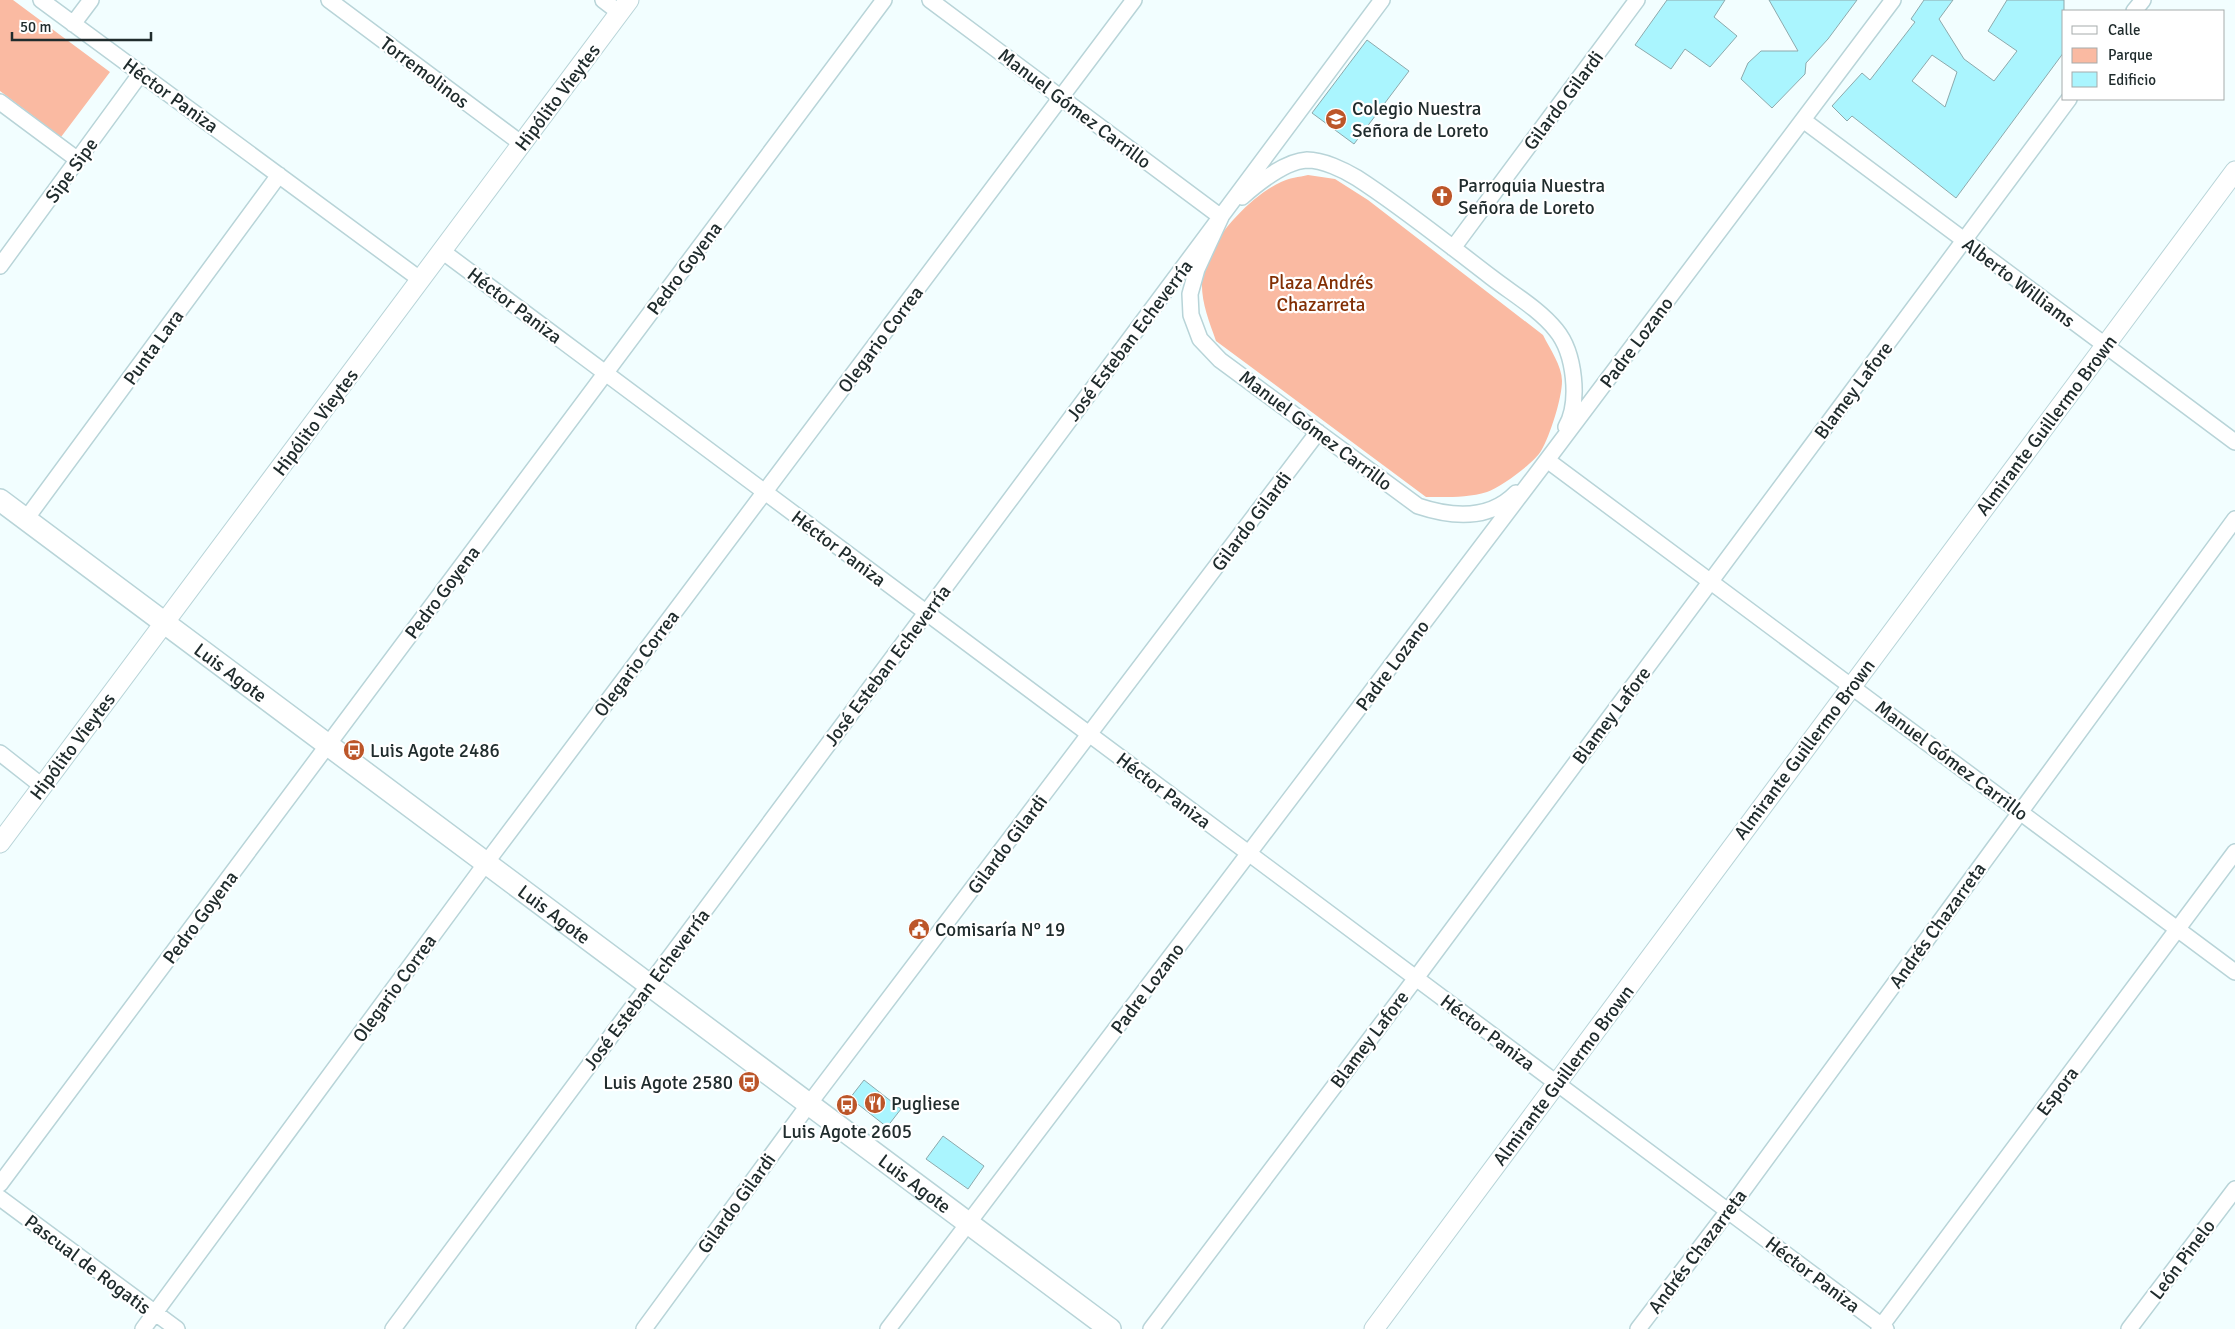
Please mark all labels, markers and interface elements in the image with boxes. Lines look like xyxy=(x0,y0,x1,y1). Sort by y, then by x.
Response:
scale bar xyxy=(12,10,151,42)
legend xyxy=(2062,10,2225,100)
text: 50 m xyxy=(20,18,51,36)
text: Calle xyxy=(2108,21,2141,39)
street label: Torremolinos xyxy=(375,32,474,114)
street label: Hipólito Vieytes xyxy=(510,39,606,156)
street label: Manuel Gómez Carrillo xyxy=(993,43,1156,174)
street label: Gilardo Gilardi xyxy=(1519,46,1609,155)
text: Parque xyxy=(2108,46,2153,64)
street label: Héctor Paniza xyxy=(118,53,223,139)
text: Edificio xyxy=(2108,71,2156,89)
place label: Colegio Nuestra Señora de Loreto xyxy=(1352,97,1489,143)
school or university icon: Colegio Nuestra Señora de Loreto xyxy=(1324,107,1348,131)
street label: Sipe Sipe xyxy=(40,133,103,208)
place label: Parroquia Nuestra Señora de Loreto xyxy=(1458,174,1605,220)
church icon: Parroquia Nuestra Señora de Loreto xyxy=(1430,184,1454,208)
street label: Pedro Goyena xyxy=(642,217,728,320)
street label: Alberto Williams xyxy=(1957,233,2079,333)
street label: José Esteban Echeverría xyxy=(1061,255,1198,426)
street label: Héctor Paniza xyxy=(462,262,567,349)
park label: Plaza Andrés Chazarreta xyxy=(1269,271,1373,317)
street label: Olegario Correa xyxy=(833,281,929,398)
street label: Padre Lozano xyxy=(1595,292,1679,393)
street label: Punta Lara xyxy=(118,305,189,390)
street label: Almirante Guillermo Brown xyxy=(1971,330,2123,521)
street label: Blamey Lafore xyxy=(1809,337,1898,444)
street label: Hipólito Vieytes xyxy=(268,364,364,481)
street label: Manuel Gómez Carrillo xyxy=(1234,365,1397,496)
street label: Gilardo Gilardi xyxy=(1207,467,1297,576)
street label: Héctor Paniza xyxy=(786,505,891,592)
street label: Pedro Goyena xyxy=(400,541,486,644)
street label: José Esteban Echeverría xyxy=(819,580,956,751)
street label: Olegario Correa xyxy=(589,605,685,722)
street label: Padre Lozano xyxy=(1351,615,1435,716)
street label: Luis Agote xyxy=(189,638,271,708)
street label: Almirante Guillermo Brown xyxy=(1729,654,1881,845)
street label: Blamey Lafore xyxy=(1567,662,1656,769)
street label: Hipólito Vieytes xyxy=(25,688,121,805)
street label: Manuel Gómez Carrillo xyxy=(1870,695,2033,826)
bus stop icon: Luis Agote 2486 xyxy=(342,738,366,762)
place label: Luis Agote 2486 xyxy=(370,739,500,763)
street label: Héctor Paniza xyxy=(1111,747,1216,834)
street label: Gilardo Gilardi xyxy=(963,790,1053,899)
street label: Andrés Chazarreta xyxy=(1884,858,1992,993)
street label: Pedro Goyena xyxy=(158,866,244,969)
street label: Luis Agote xyxy=(513,880,595,950)
street label: José Esteban Echeverría xyxy=(578,904,715,1075)
public building icon: Comisaría N° 19 xyxy=(907,917,931,941)
place label: Comisaría N° 19 xyxy=(935,918,1065,942)
street label: Olegario Correa xyxy=(348,930,442,1047)
street label: Padre Lozano xyxy=(1106,938,1190,1039)
street label: Almirante Guillermo Brown xyxy=(1488,980,1640,1171)
street label: Blamey Lafore xyxy=(1325,986,1414,1093)
street label: Héctor Paniza xyxy=(1435,989,1540,1076)
street label: Espora xyxy=(2032,1062,2084,1121)
bus stop icon: Luis Agote 2580 xyxy=(737,1070,761,1094)
place label: Luis Agote 2580 xyxy=(603,1071,733,1095)
restaurant icon: Pugliese xyxy=(863,1091,887,1115)
place label: Pugliese xyxy=(891,1092,960,1116)
bus stop icon: Luis Agote 2605 xyxy=(835,1093,859,1117)
place label: Luis Agote 2605 xyxy=(782,1120,912,1144)
street label: Gilardo Gilardi xyxy=(692,1149,781,1258)
street label: Luis Agote xyxy=(873,1149,956,1219)
street label: Andrés Chazarreta xyxy=(1643,1185,1752,1319)
street label: Pascual de Rogatis xyxy=(20,1210,155,1320)
street label: León Pinelo xyxy=(2145,1215,2221,1305)
street label: Héctor Paniza xyxy=(1760,1231,1865,1318)

